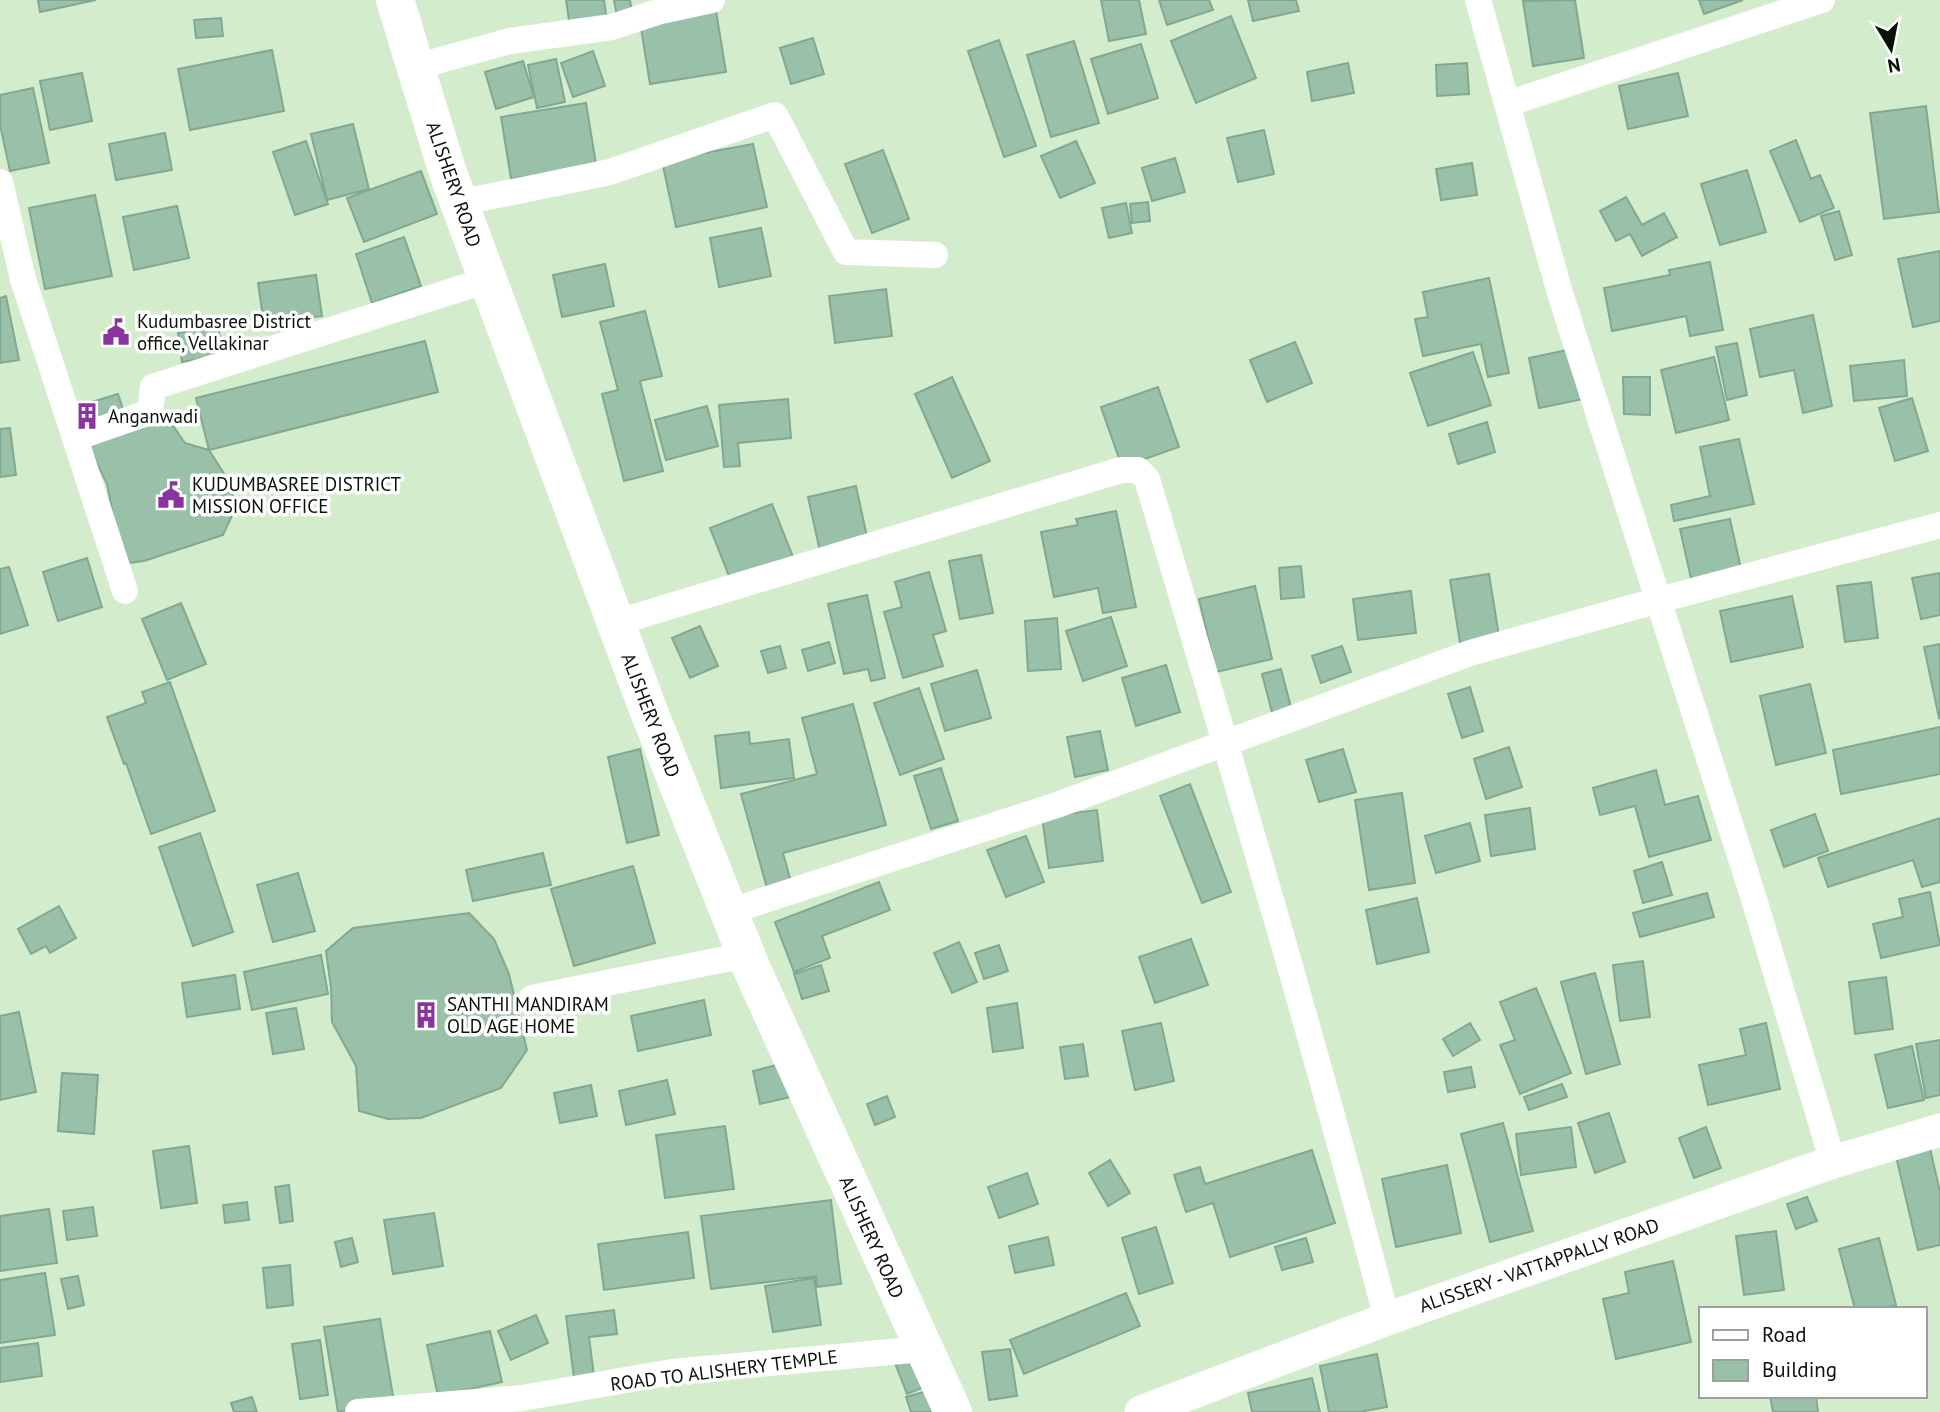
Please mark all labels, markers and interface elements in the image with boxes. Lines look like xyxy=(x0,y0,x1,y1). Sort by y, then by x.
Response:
north arrow xyxy=(1856,14,1926,84)
text: N xyxy=(1886,53,1902,79)
street label: ALISHERY ROAD xyxy=(421,118,487,250)
place label: Kudumbasree District office, Vellakinar xyxy=(137,309,312,355)
public building icon: Kudumbasree District office, Vellakinar xyxy=(101,317,131,347)
building icon: Anganwadi xyxy=(72,401,102,431)
place label: Anganwadi xyxy=(108,404,198,428)
place label: KUDUMBASREE DISTRICT MISSION OFFICE xyxy=(192,472,402,518)
public building icon: KUDUMBASREE DISTRICT MISSION OFFICE xyxy=(156,480,186,510)
street label: ALISHERY ROAD xyxy=(616,649,686,781)
place label: SANTHI MANDIRAM OLD AGE HOME xyxy=(447,992,609,1038)
building icon: SANTHI MANDIRAM OLD AGE HOME xyxy=(411,1000,441,1030)
street label: ALISHERY ROAD xyxy=(834,1172,910,1302)
street label: ALISSERY - VATTAPPALLY ROAD xyxy=(1416,1213,1662,1317)
legend xyxy=(1699,1307,1926,1398)
text: Road xyxy=(1762,1321,1806,1348)
street label: ROAD TO ALISHERY TEMPLE xyxy=(609,1344,839,1396)
text: Building xyxy=(1762,1356,1837,1383)

